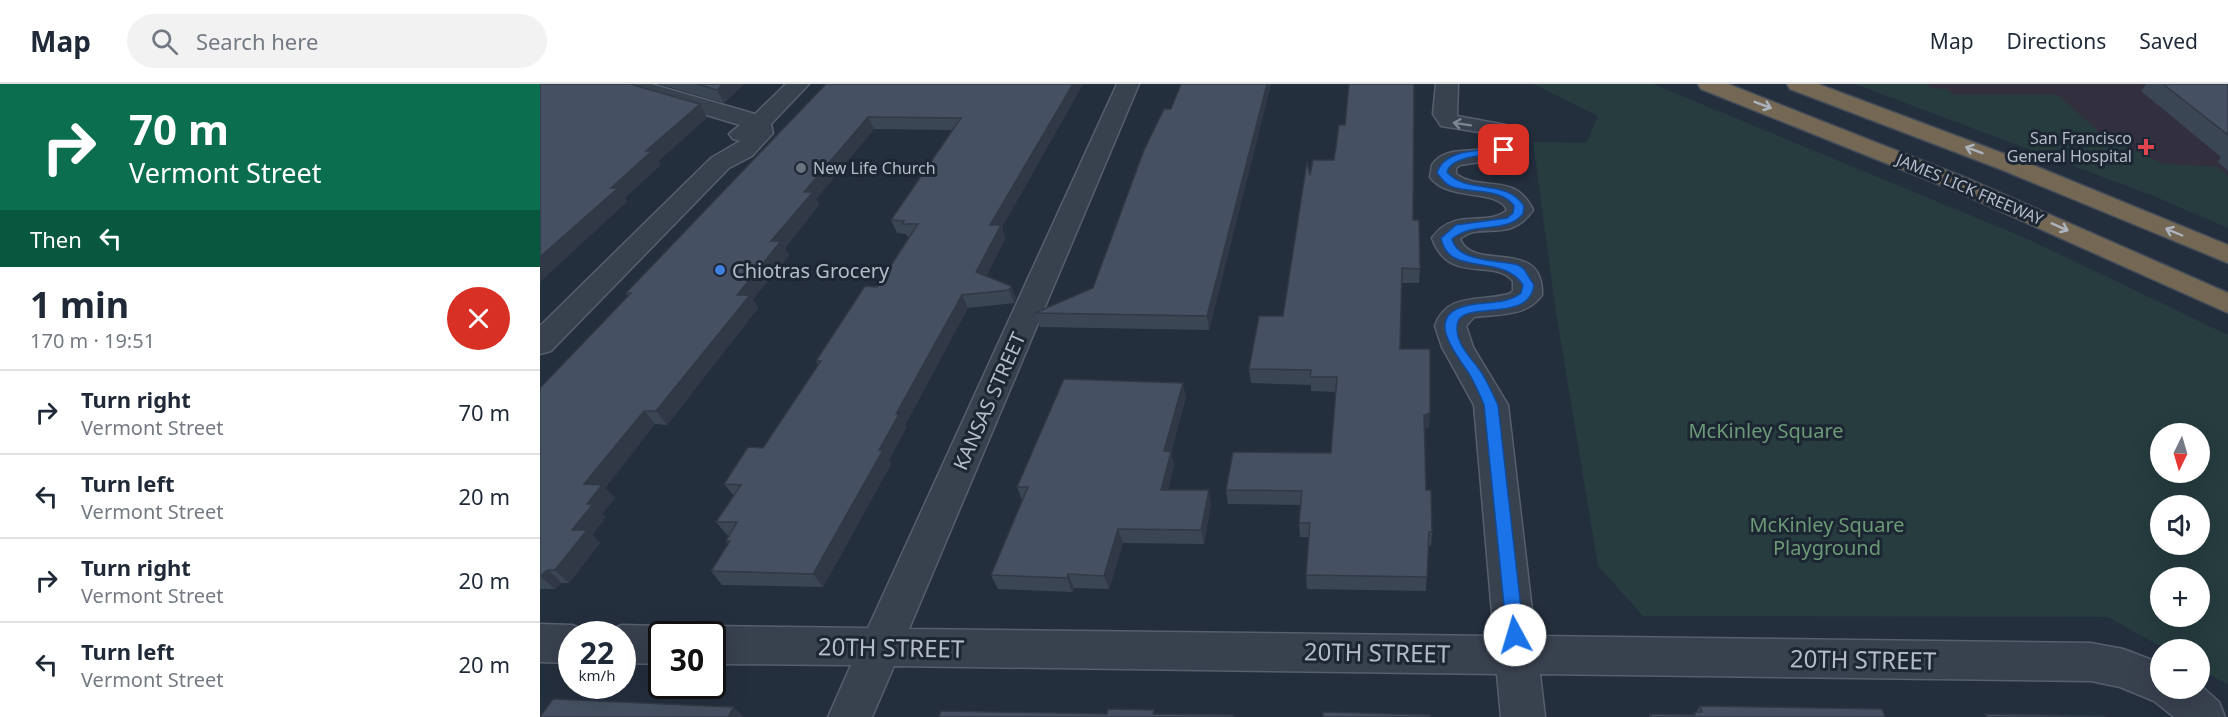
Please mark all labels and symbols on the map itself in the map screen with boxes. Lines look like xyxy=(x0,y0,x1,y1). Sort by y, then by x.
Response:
one-way arrow xyxy=(1754,101,1772,112)
one-way arrow xyxy=(1453,119,1473,130)
pin xyxy=(1478,124,1529,175)
place label: San Francisco General Hospital xyxy=(2007,127,2132,167)
marker: San Francisco General Hospital xyxy=(2137,138,2155,156)
one-way arrow xyxy=(1966,144,1984,155)
street label: JAMES LICK FREEWAY xyxy=(1891,147,2048,230)
place label: New Life Church xyxy=(813,157,936,179)
marker: New Life Church xyxy=(794,161,808,175)
one-way arrow xyxy=(2051,222,2069,233)
one-way arrow xyxy=(2166,226,2184,237)
place label: Chiotras Grocery xyxy=(732,257,890,284)
marker: Chiotras Grocery xyxy=(713,263,727,277)
street label: KANSAS STREET xyxy=(947,328,1031,474)
park label: McKinley Square xyxy=(1688,417,1844,444)
north arrow xyxy=(2150,423,2210,483)
park label: McKinley Square Playground xyxy=(1749,511,1905,561)
position arrow xyxy=(1483,603,1547,667)
speed limit sign: 30 xyxy=(648,621,726,699)
street label: 20TH STREET xyxy=(818,629,965,665)
street label: 20TH STREET xyxy=(1304,634,1451,670)
street label: 20TH STREET xyxy=(1790,641,1937,677)

